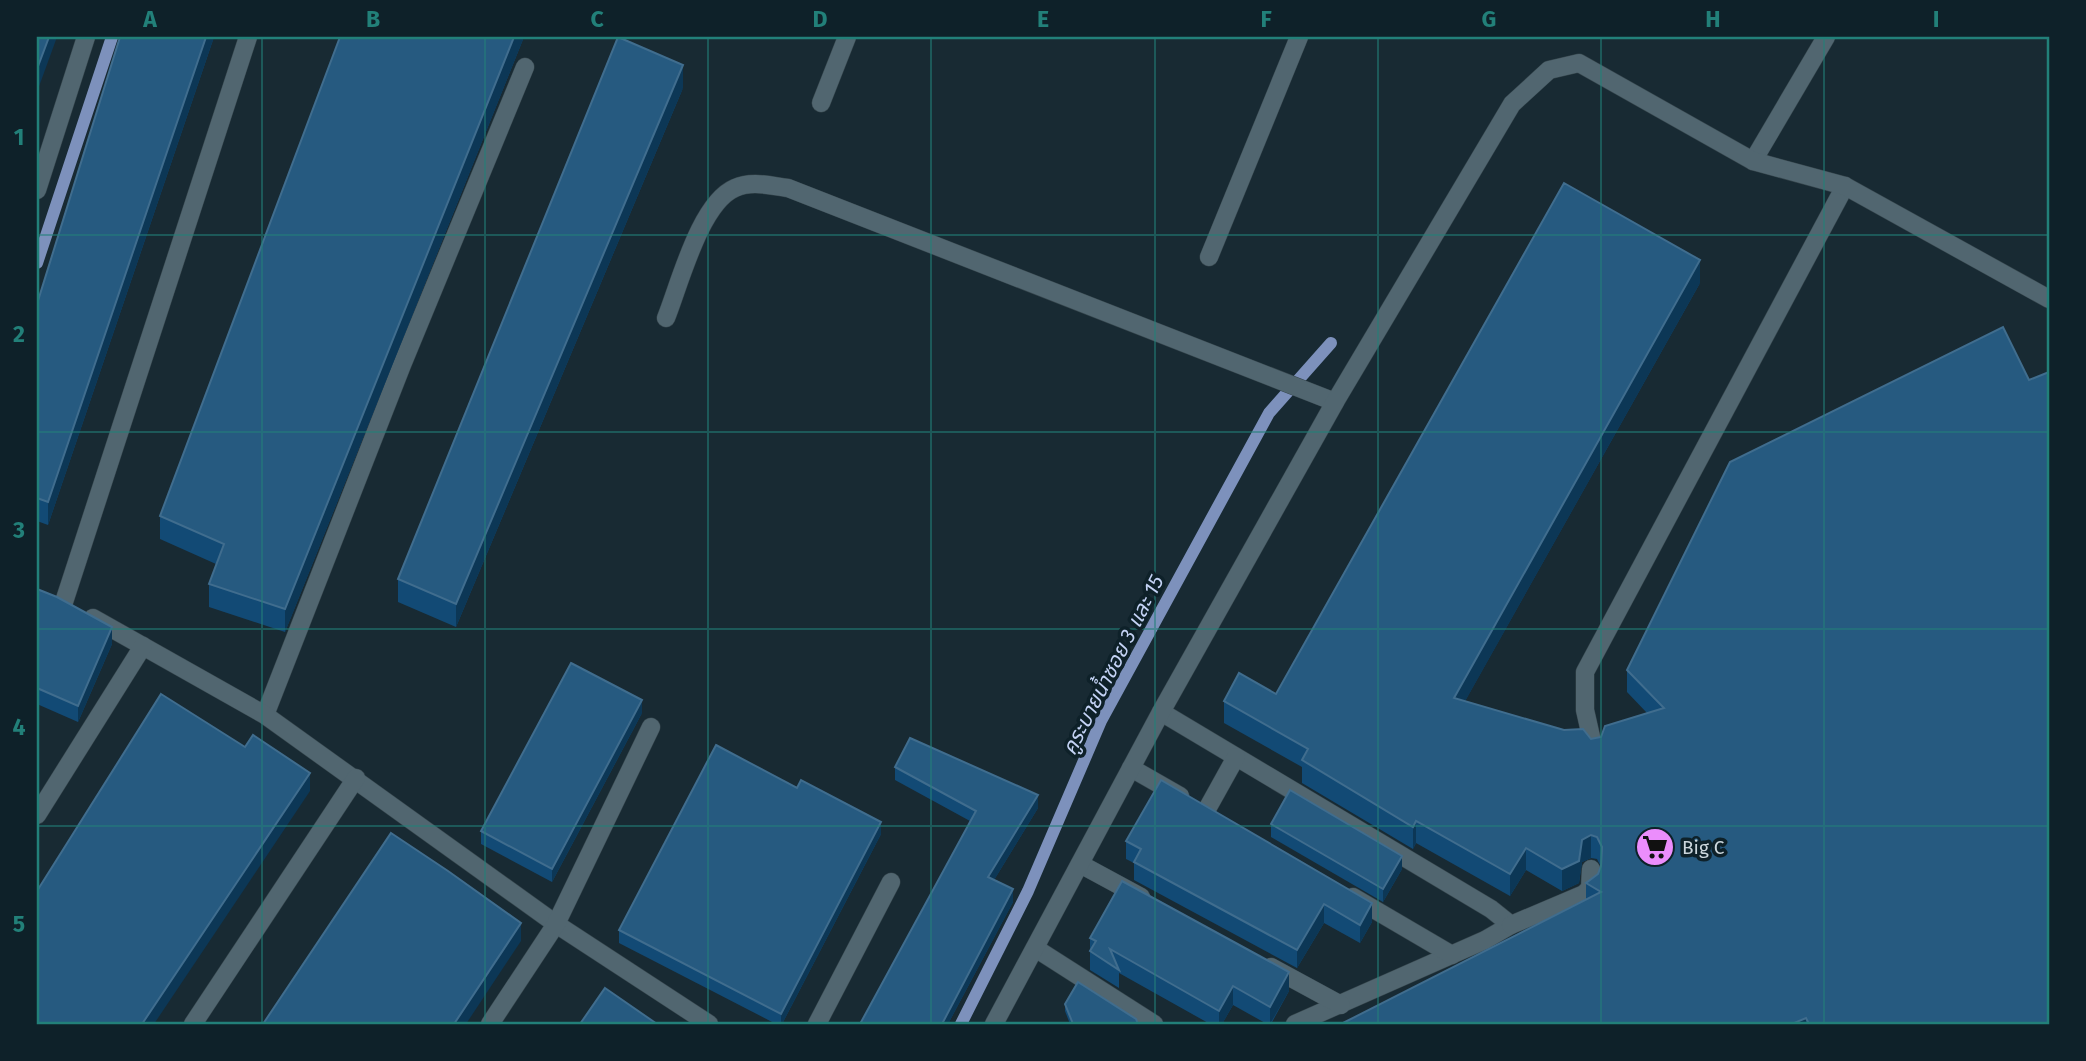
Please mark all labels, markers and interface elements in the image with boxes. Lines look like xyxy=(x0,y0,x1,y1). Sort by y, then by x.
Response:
text: A xyxy=(142,5,157,33)
text: B xyxy=(366,5,380,33)
text: C xyxy=(590,5,604,33)
text: D xyxy=(813,5,828,33)
text: E xyxy=(1037,5,1049,33)
text: F xyxy=(1260,5,1272,33)
text: G xyxy=(1482,5,1496,33)
text: H xyxy=(1705,5,1721,33)
text: I xyxy=(1933,5,1939,33)
text: 1 xyxy=(14,123,24,151)
text: 2 xyxy=(13,320,25,348)
text: 3 xyxy=(12,516,25,544)
water label: คูระบายน้ำซอย 3 และ 15 xyxy=(1055,569,1170,759)
text: 4 xyxy=(13,713,26,741)
supermarket icon: Big C xyxy=(1634,826,1676,868)
place label: Big C xyxy=(1682,836,1725,859)
text: 5 xyxy=(13,910,25,938)

